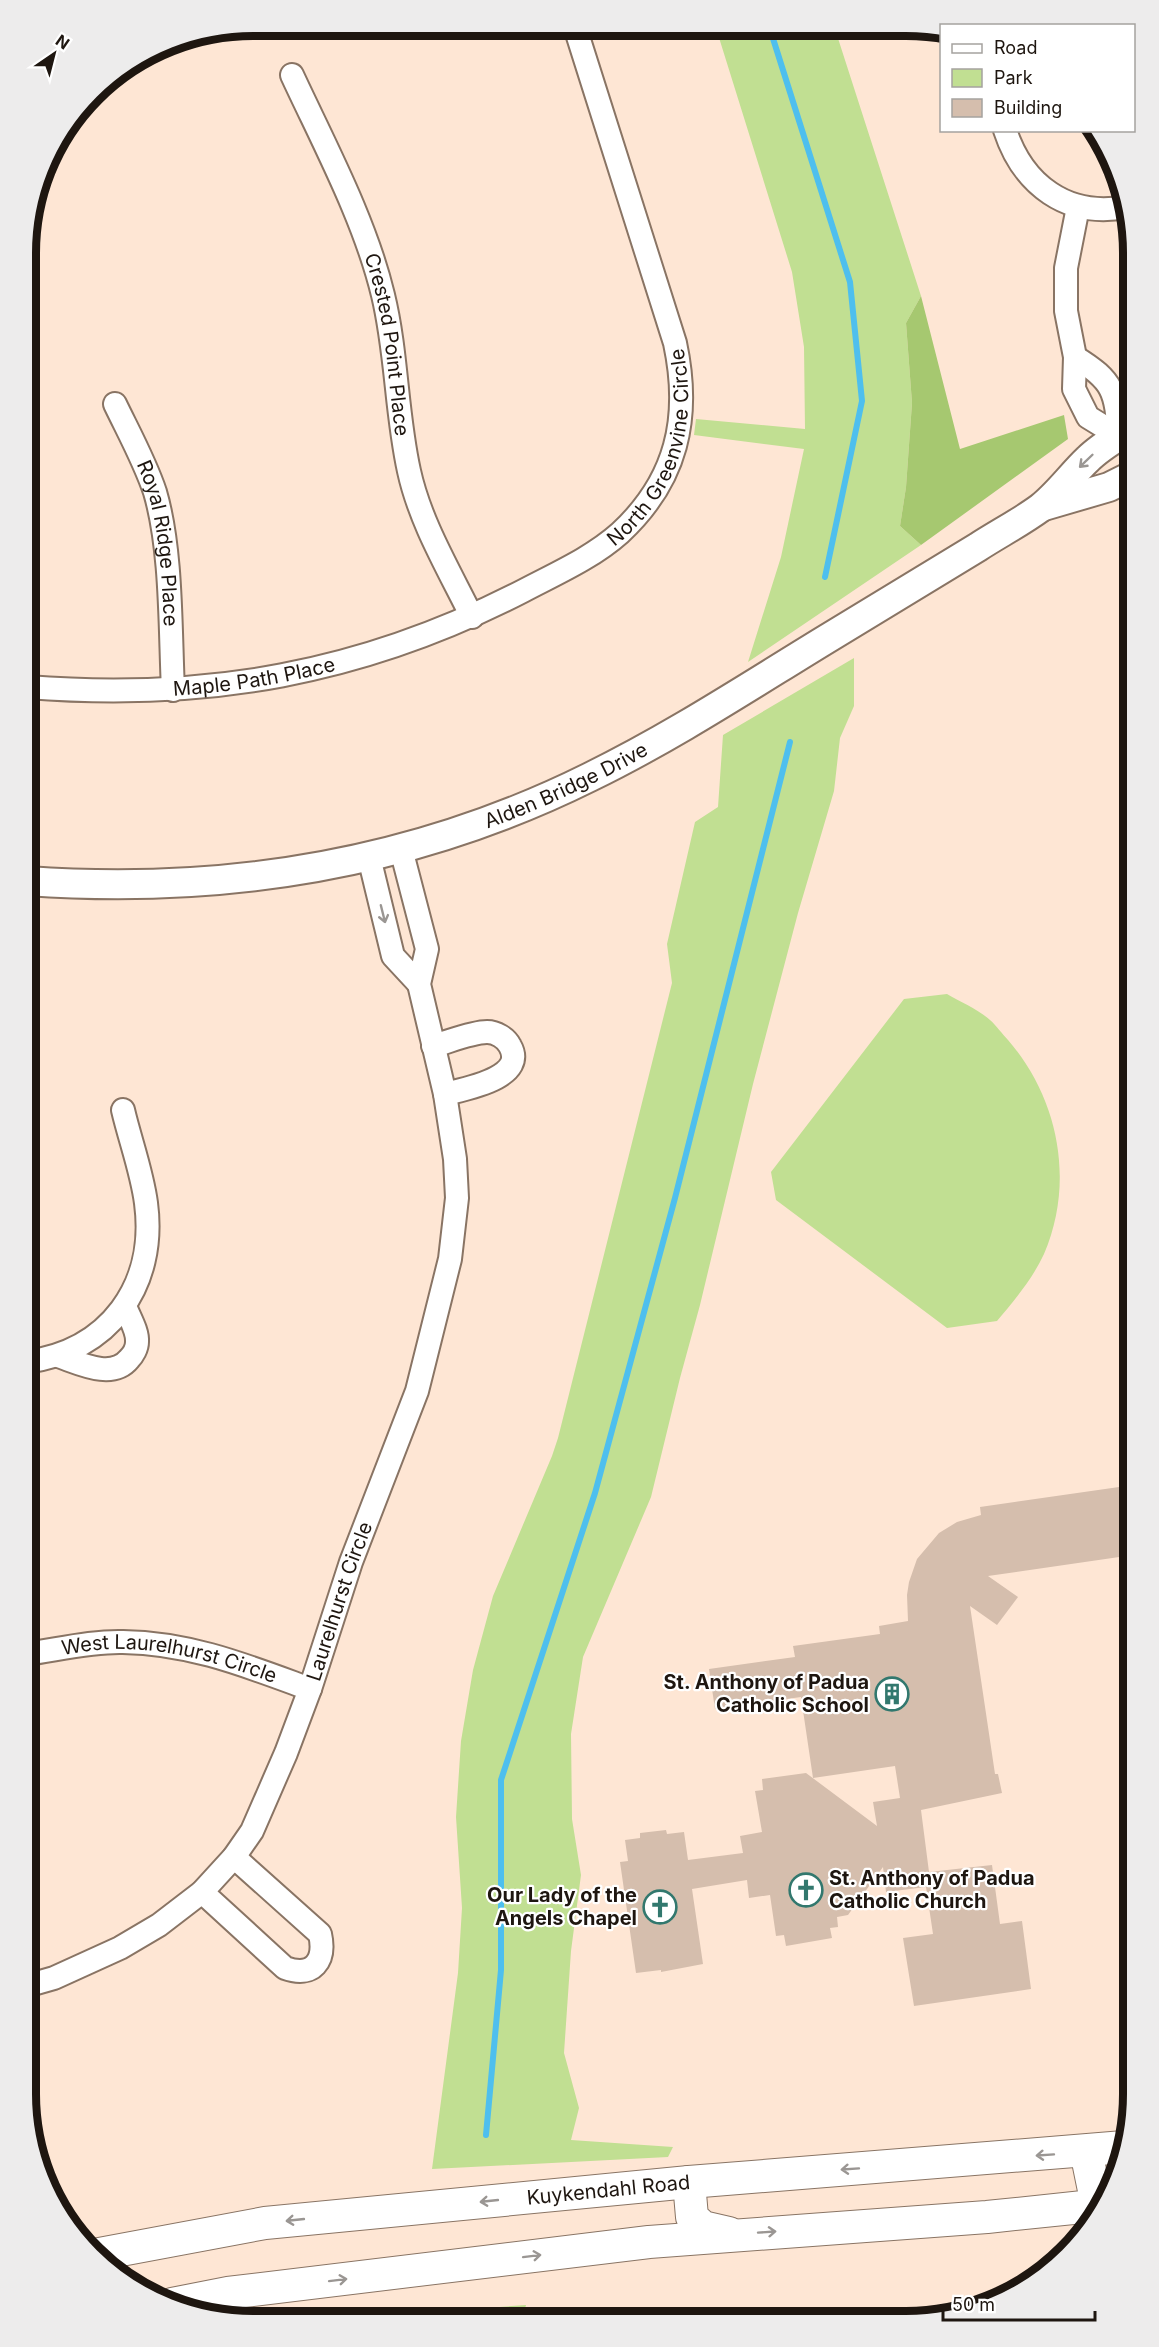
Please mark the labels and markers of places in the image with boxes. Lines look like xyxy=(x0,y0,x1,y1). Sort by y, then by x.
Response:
place label: St. Anthony of Padua Catholic School xyxy=(663,1670,869,1717)
building icon: St. Anthony of Padua Catholic School xyxy=(874,1676,910,1712)
place label: St. Anthony of Padua Catholic Church xyxy=(829,1866,1035,1913)
church icon: St. Anthony of Padua Catholic Church xyxy=(788,1872,824,1908)
place label: Our Lady of the Angels Chapel xyxy=(487,1883,637,1930)
church icon: Our Lady of the Angels Chapel xyxy=(642,1889,678,1925)

